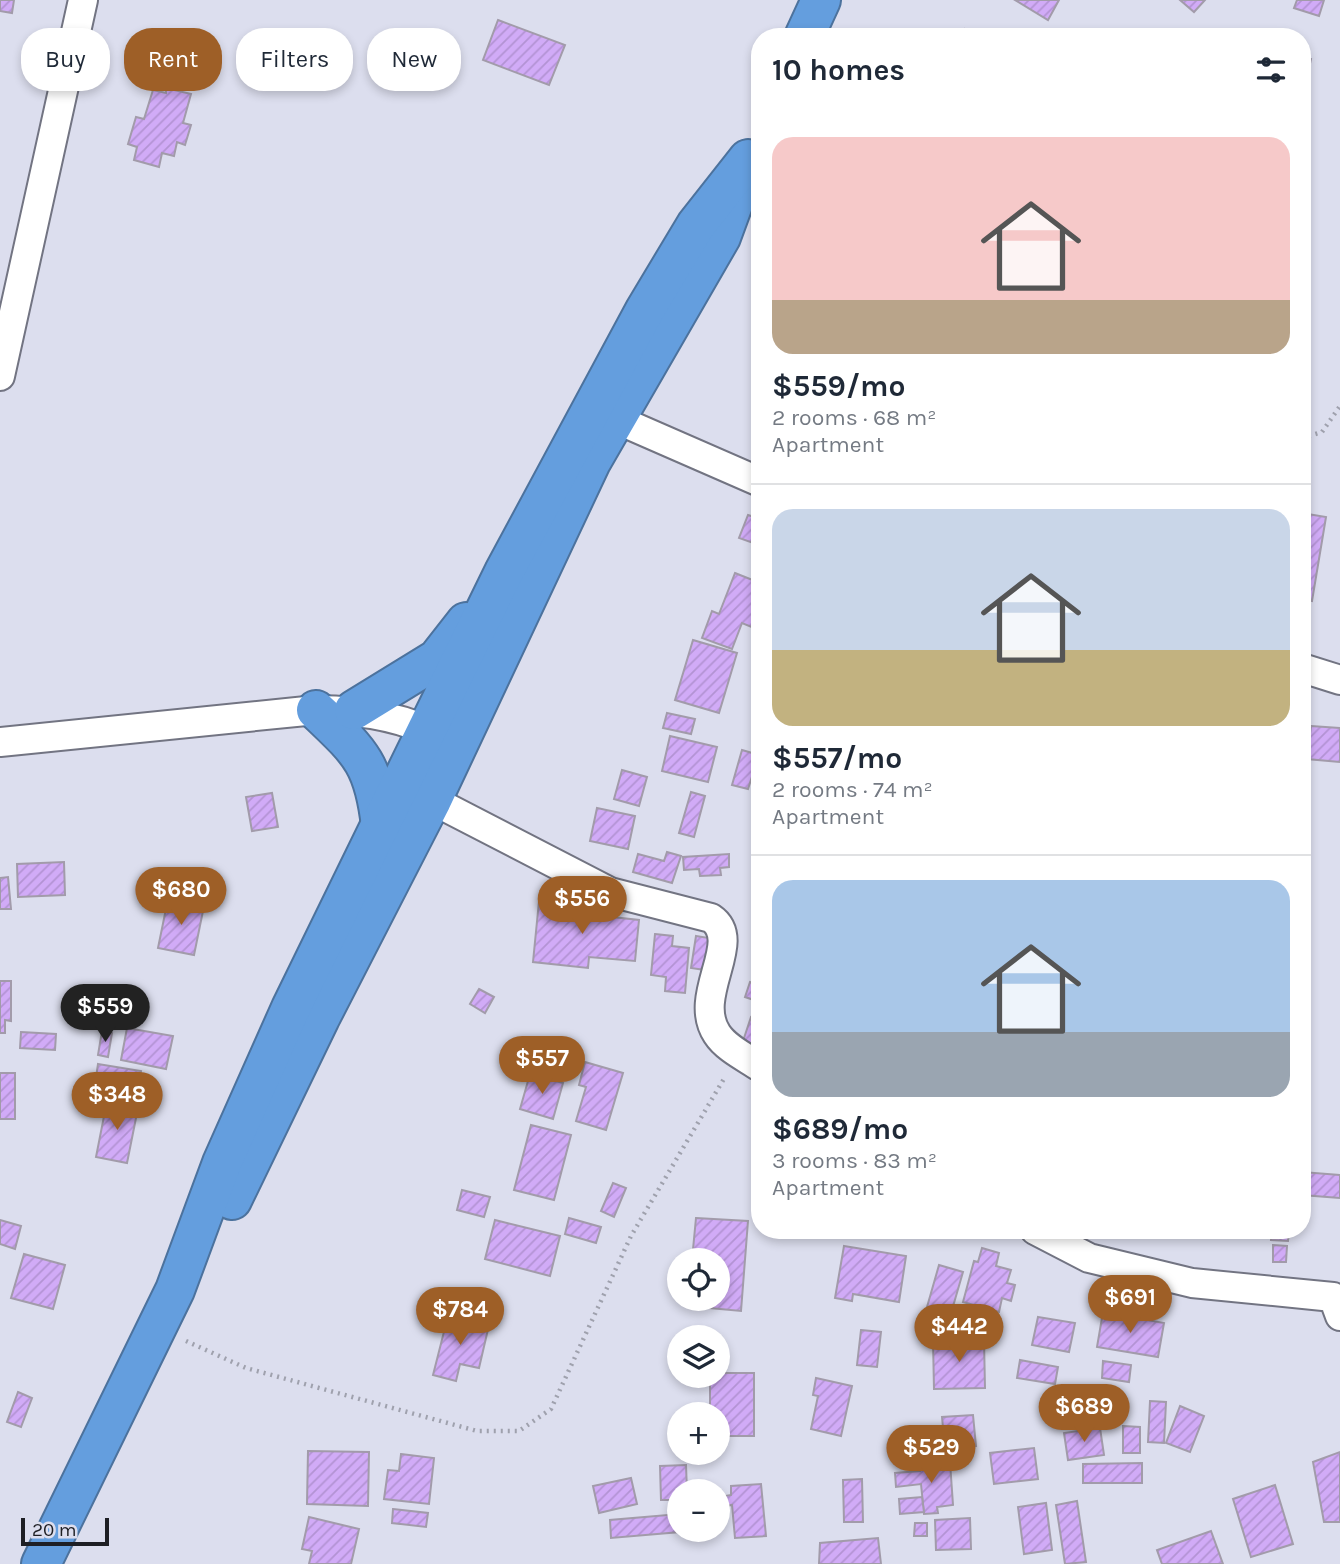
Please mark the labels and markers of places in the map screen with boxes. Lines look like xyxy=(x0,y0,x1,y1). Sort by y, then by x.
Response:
pin: $680 xyxy=(140,867,222,927)
pin: $556 xyxy=(541,876,623,936)
pin: $559 xyxy=(64,984,146,1044)
pin: $557 xyxy=(501,1036,583,1096)
pin: $348 xyxy=(76,1072,158,1132)
pin: $691 xyxy=(1089,1276,1171,1335)
pin: $784 xyxy=(419,1288,501,1347)
pin: $442 xyxy=(918,1304,1000,1364)
pin: $689 xyxy=(1043,1384,1125,1444)
pin: $529 xyxy=(890,1426,972,1485)

